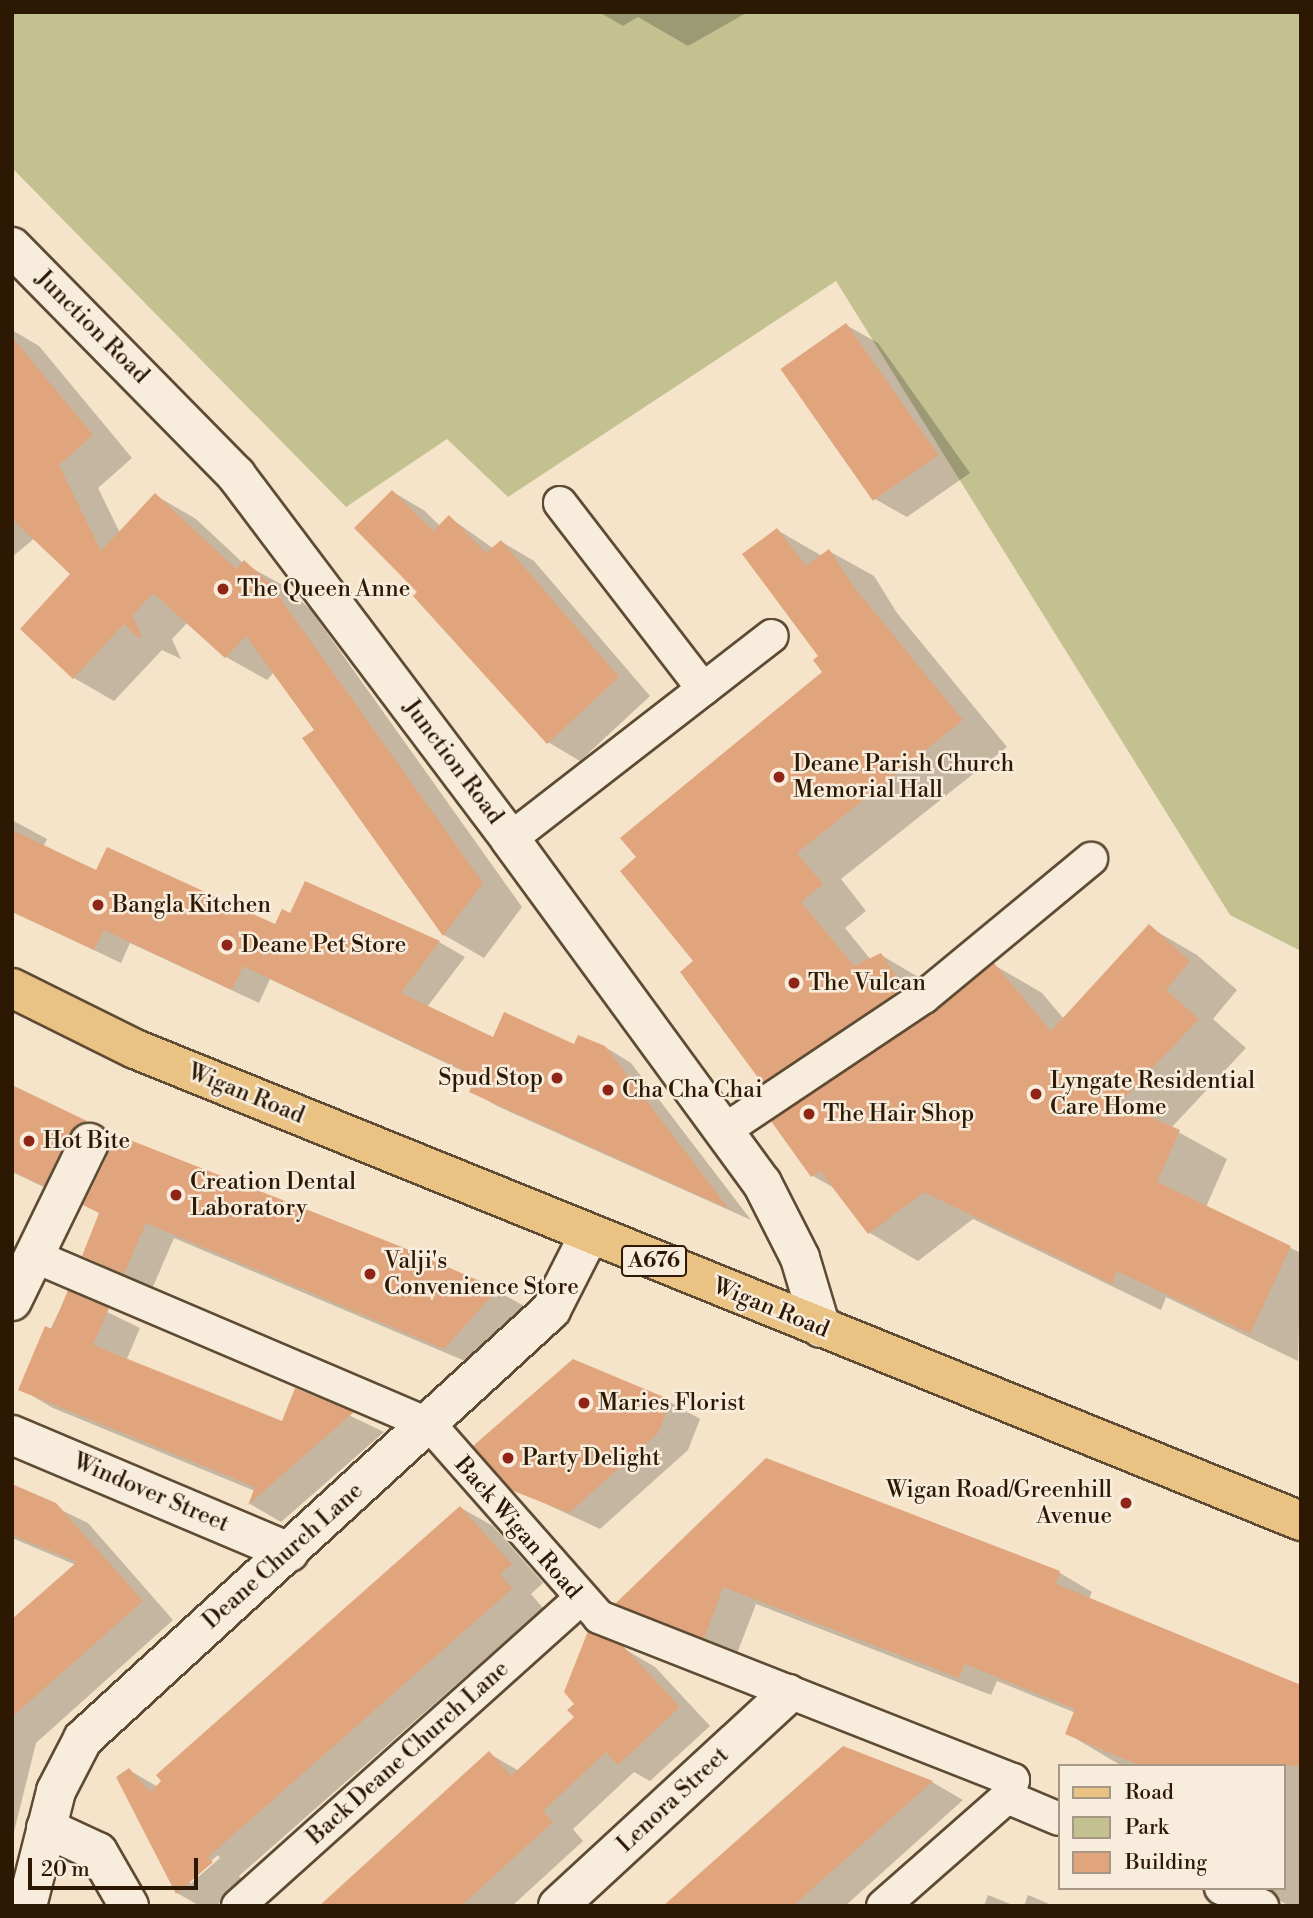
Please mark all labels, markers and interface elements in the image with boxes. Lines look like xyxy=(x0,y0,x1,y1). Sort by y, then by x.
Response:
street label: Junction Road xyxy=(30,265,154,389)
place label: The Queen Anne xyxy=(237,575,410,603)
marker: The Queen Anne xyxy=(215,581,231,597)
street label: Junction Road xyxy=(397,694,509,830)
place label: Deane Parish Church Memorial Hall xyxy=(793,750,1014,804)
marker: Deane Parish Church Memorial Hall xyxy=(771,769,787,785)
place label: Bangla Kitchen xyxy=(112,891,271,919)
marker: Bangla Kitchen xyxy=(90,897,106,913)
place label: Deane Pet Store xyxy=(241,931,406,959)
marker: Deane Pet Store xyxy=(219,937,235,953)
place label: The Vulcan xyxy=(808,969,926,997)
marker: The Vulcan xyxy=(786,975,802,991)
street label: Wigan Road xyxy=(184,1058,308,1130)
place label: Spud Stop xyxy=(438,1064,543,1092)
place label: Lyngate Residential Care Home xyxy=(1050,1067,1255,1121)
marker: Spud Stop xyxy=(549,1070,565,1086)
place label: Cha Cha Chai xyxy=(622,1076,763,1104)
marker: Cha Cha Chai xyxy=(600,1082,616,1098)
marker: Lyngate Residential Care Home xyxy=(1028,1086,1044,1102)
place label: The Hair Shop xyxy=(823,1100,974,1128)
marker: The Hair Shop xyxy=(801,1106,817,1122)
place label: Hot Bite xyxy=(43,1127,130,1155)
marker: Hot Bite xyxy=(21,1133,37,1149)
place label: Creation Dental Laboratory xyxy=(190,1168,356,1222)
marker: Creation Dental Laboratory xyxy=(168,1187,184,1203)
road number: A676 xyxy=(621,1244,687,1278)
place label: Valji's Convenience Store xyxy=(384,1247,579,1301)
marker: Valji's Convenience Store xyxy=(362,1266,378,1282)
street label: Wigan Road xyxy=(709,1272,833,1344)
place label: Maries Florist xyxy=(598,1389,746,1417)
marker: Maries Florist xyxy=(576,1395,592,1411)
place label: Party Delight xyxy=(522,1444,660,1472)
street label: Windover Street xyxy=(69,1448,233,1538)
marker: Party Delight xyxy=(500,1450,516,1466)
street label: Back Wigan Road xyxy=(449,1451,587,1605)
place label: Wigan Road/Greenhill Avenue xyxy=(886,1476,1112,1530)
street label: Deane Church Lane xyxy=(197,1477,369,1635)
marker: Wigan Road/Greenhill Avenue xyxy=(1118,1495,1134,1511)
street label: Back Deane Church Lane xyxy=(302,1655,514,1851)
street label: Lenora Street xyxy=(612,1741,734,1859)
legend xyxy=(1058,1764,1285,1890)
text: Road xyxy=(1125,1780,1174,1806)
text: Park xyxy=(1125,1815,1169,1841)
scale bar xyxy=(32,1844,201,1888)
text: Building xyxy=(1125,1850,1207,1876)
text: 20 m xyxy=(41,1857,90,1883)

